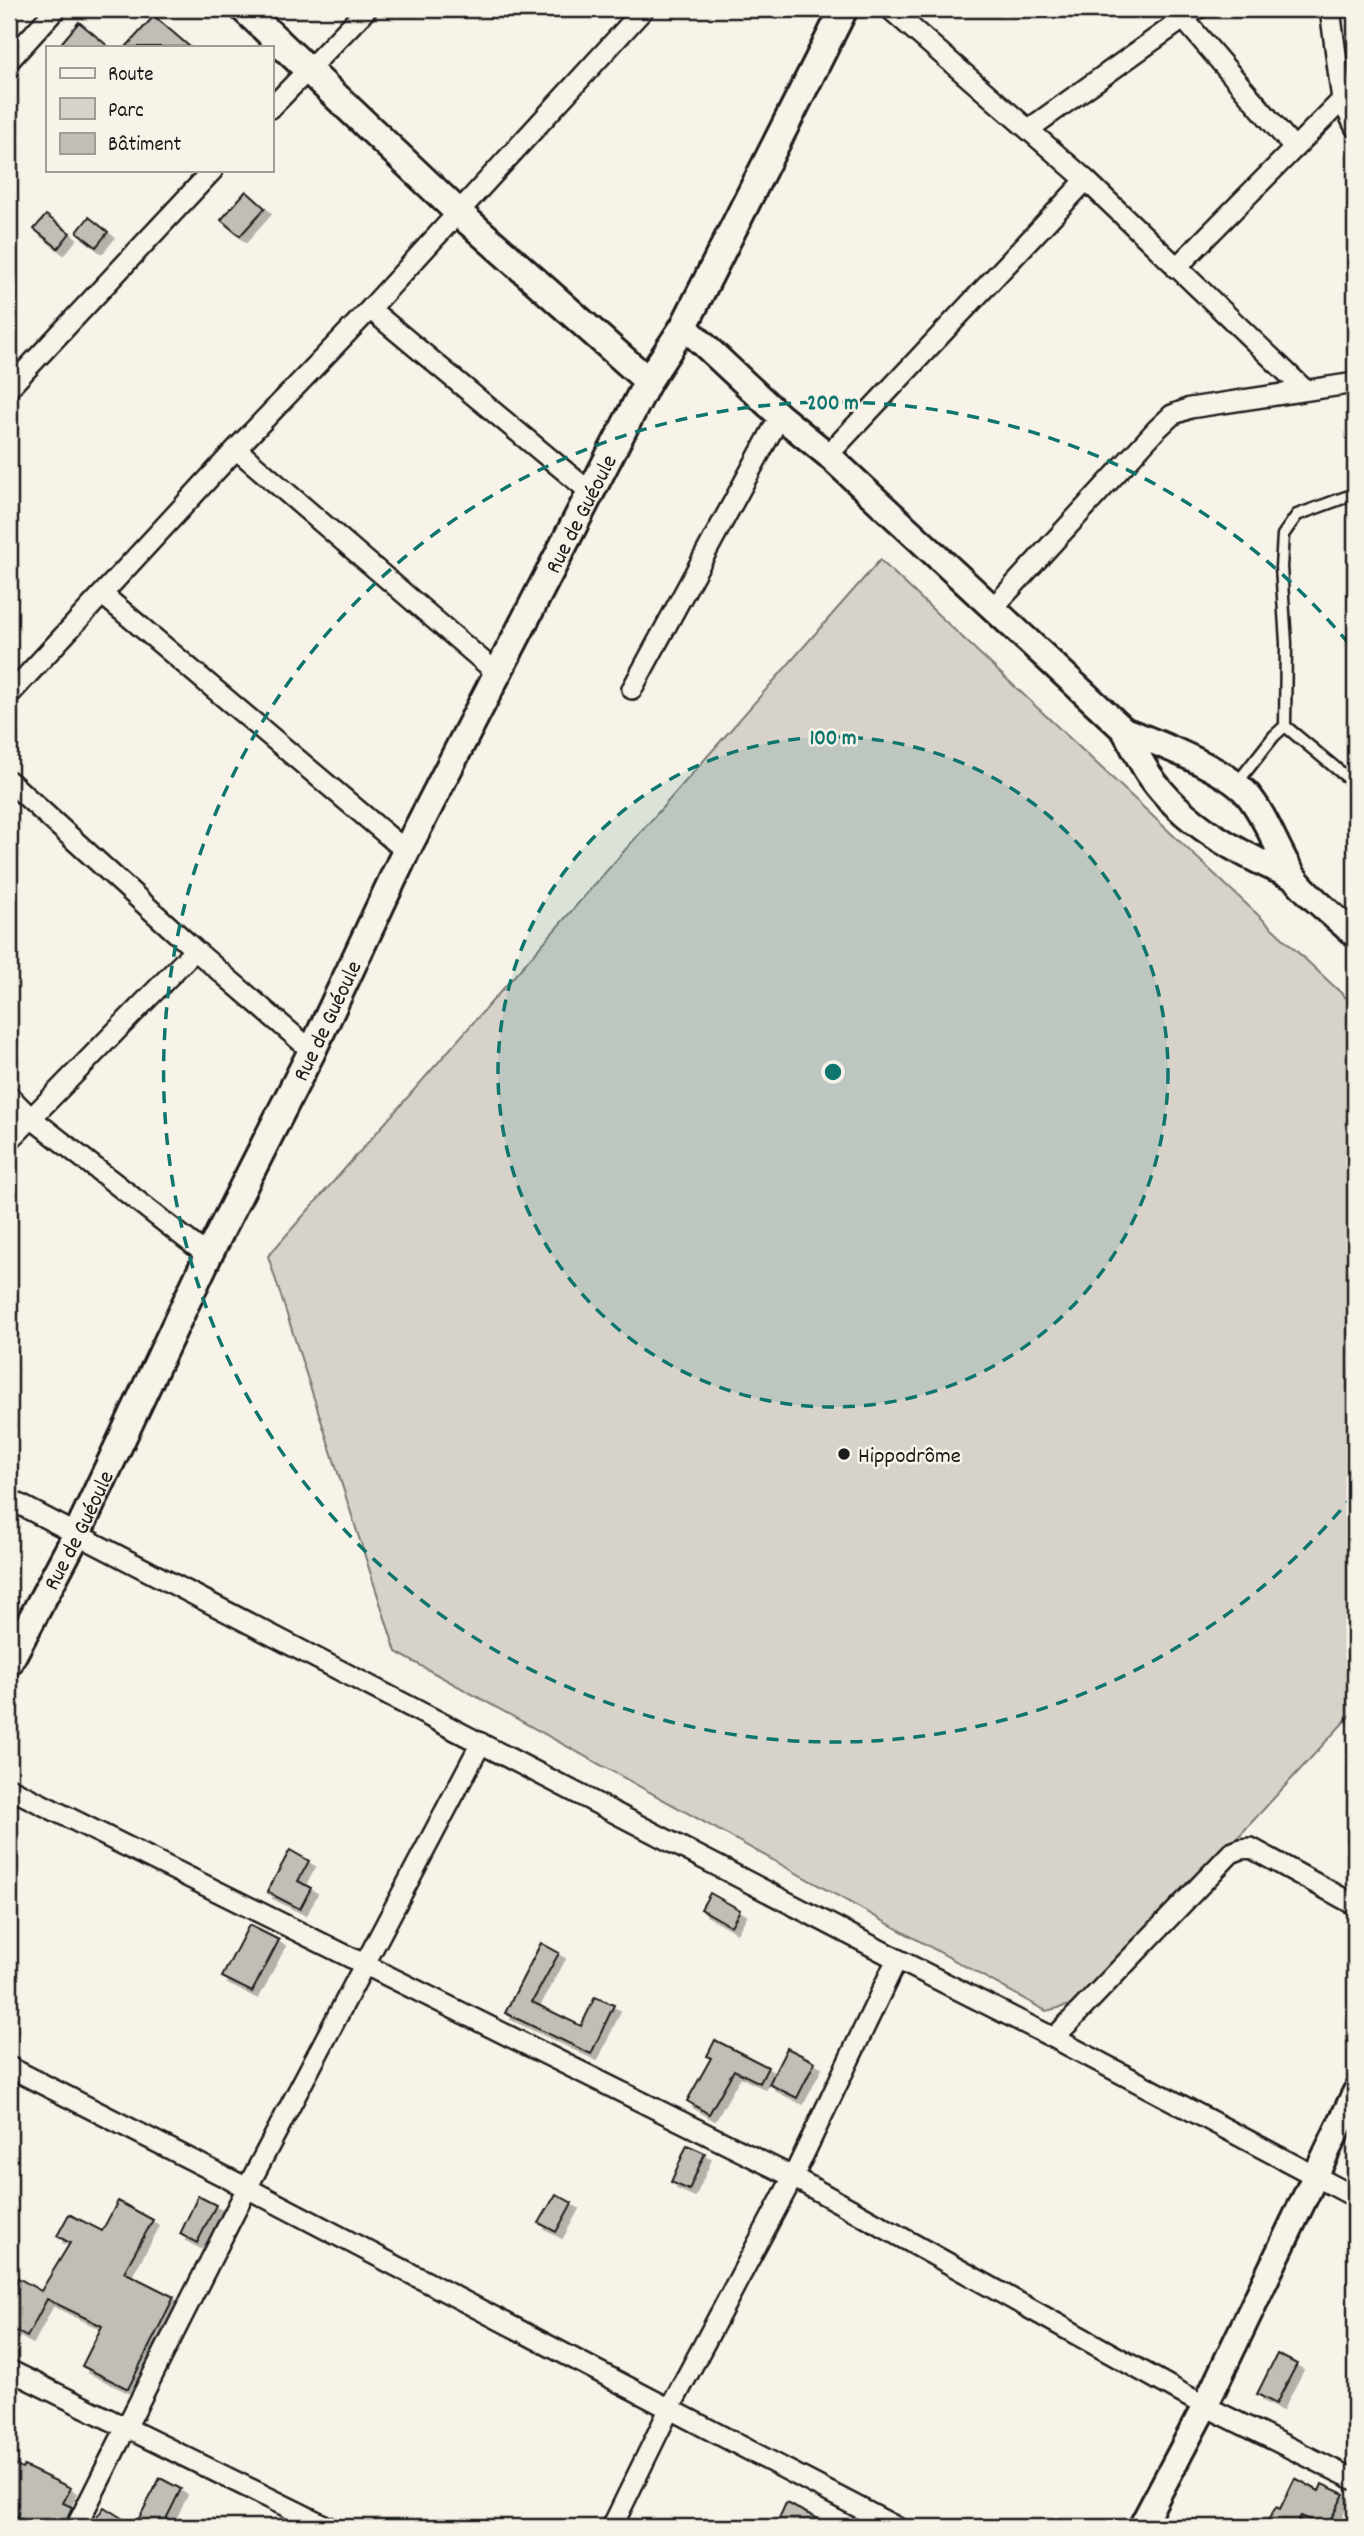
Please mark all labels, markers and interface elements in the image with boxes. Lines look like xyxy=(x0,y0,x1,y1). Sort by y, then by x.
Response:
legend xyxy=(46,46,273,172)
text: Route xyxy=(108,61,154,91)
text: Parc xyxy=(108,97,144,127)
text: Bâtiment xyxy=(108,131,181,161)
text: 200 m xyxy=(807,390,859,420)
street label: Rue de Guéoule xyxy=(539,450,627,580)
text: 100 m xyxy=(810,725,856,755)
street label: Rue de Guéoule xyxy=(286,956,372,1088)
centre of rings xyxy=(821,1060,845,1084)
place label: Hippodrôme xyxy=(858,1441,961,1474)
marker: Hippodrôme xyxy=(836,1446,852,1462)
street label: Rue de Guéoule xyxy=(37,1466,125,1597)

